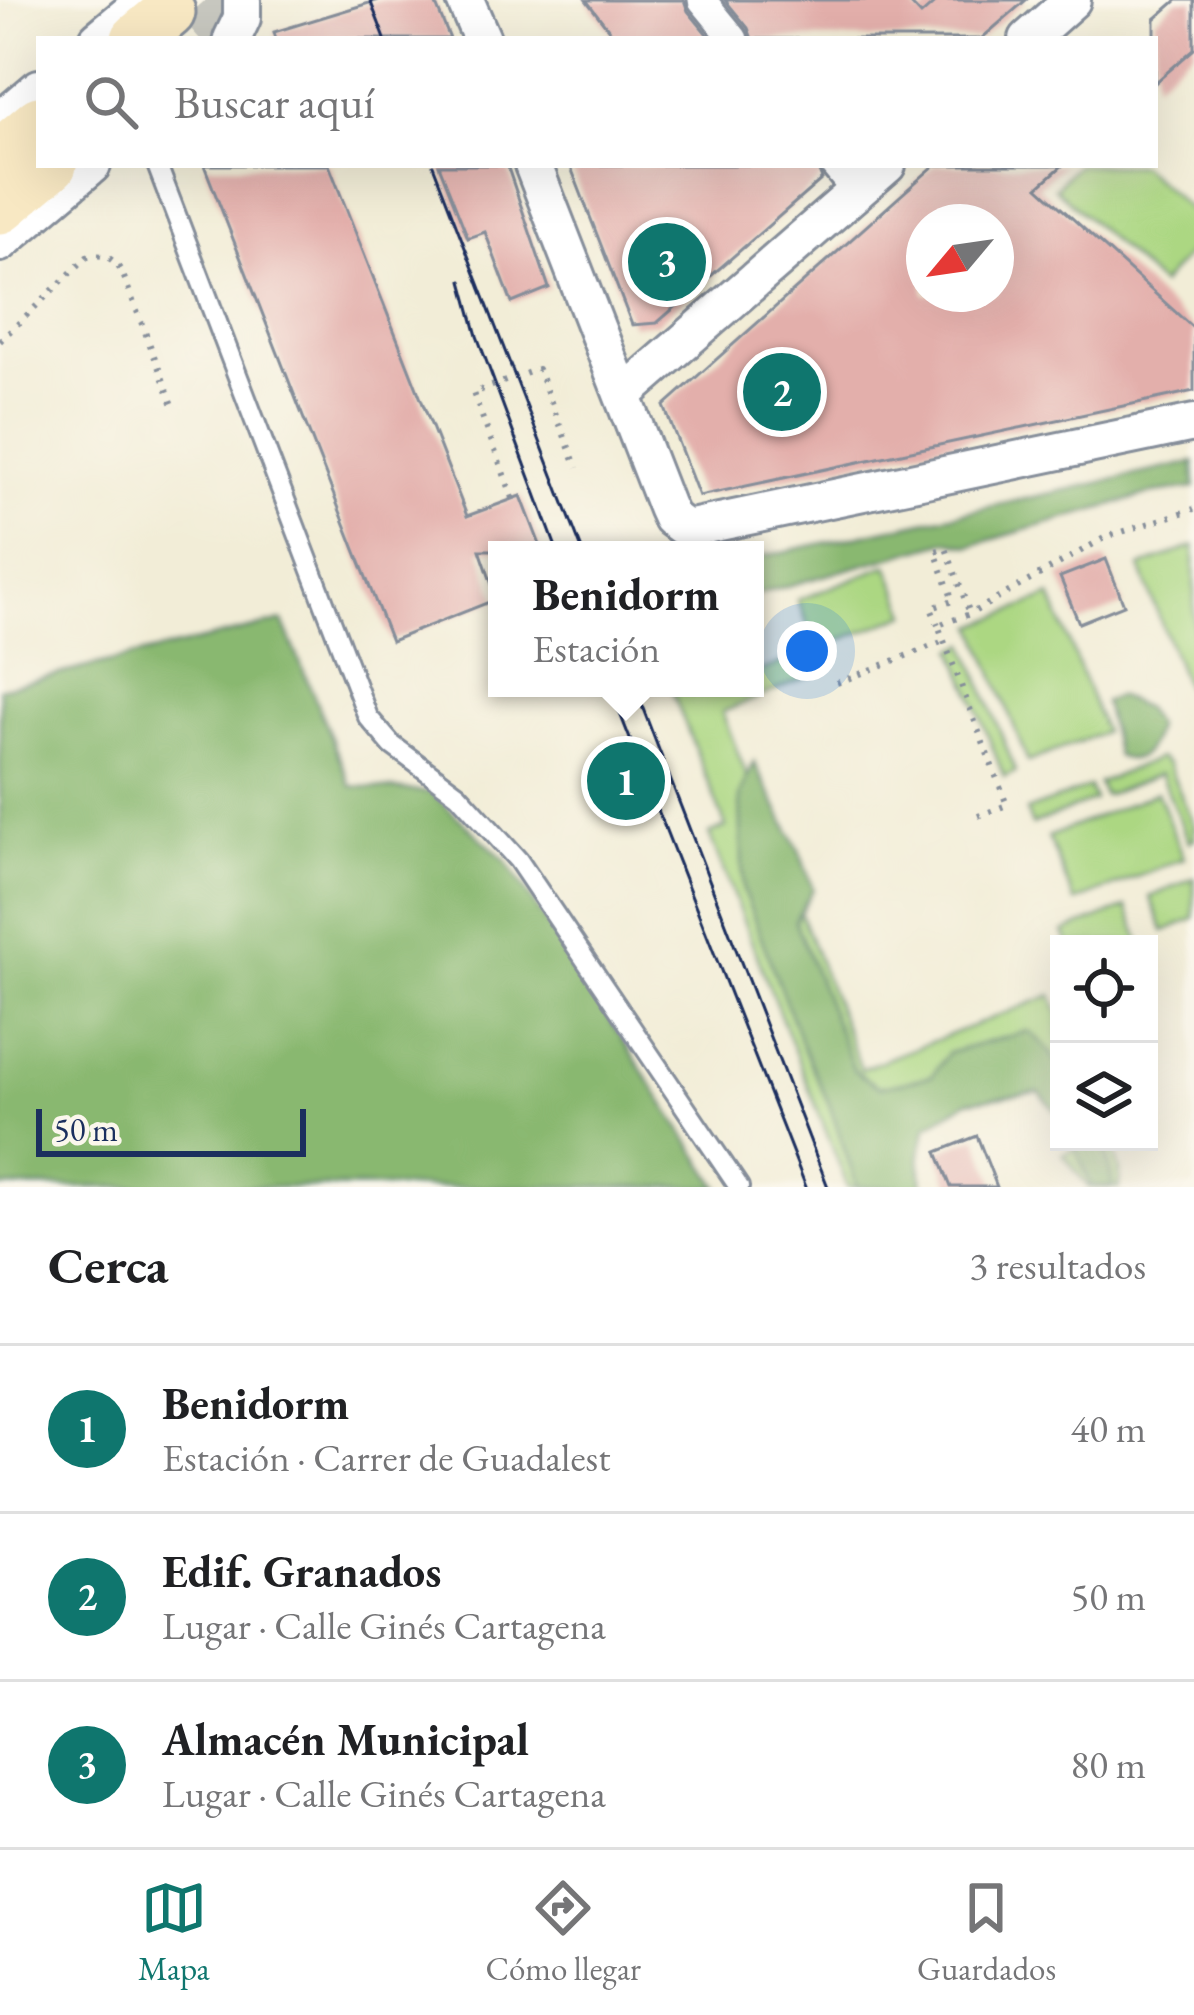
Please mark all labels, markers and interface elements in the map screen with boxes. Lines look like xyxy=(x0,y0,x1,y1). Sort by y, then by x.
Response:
search box xyxy=(36,36,1158,168)
icon: search xyxy=(78,69,144,135)
text: Buscar aquí xyxy=(174,73,374,131)
north arrow xyxy=(906,204,1014,312)
pin: 3 xyxy=(628,217,706,307)
pin: 2 xyxy=(743,347,821,437)
popup xyxy=(488,541,764,697)
text: Benidorm xyxy=(532,565,720,623)
your location xyxy=(777,621,837,681)
text: Estación xyxy=(532,623,660,674)
pin: 1 xyxy=(587,736,665,826)
map controls xyxy=(1050,935,1158,1151)
button: locate xyxy=(1050,935,1158,1043)
button: layers xyxy=(1050,1043,1158,1151)
scale bar xyxy=(36,1103,306,1156)
text: 50 m xyxy=(54,1108,118,1151)
text: Cerca xyxy=(48,1232,168,1298)
text: 3 resultados xyxy=(969,1240,1146,1291)
text: Benidorm xyxy=(162,1374,349,1432)
text: 1 xyxy=(77,1403,97,1454)
text: 40 m xyxy=(1070,1403,1146,1454)
text: Estación · Carrer de Guadalest xyxy=(162,1432,610,1483)
text: Edif. Granados xyxy=(162,1542,441,1600)
text: 2 xyxy=(77,1571,97,1622)
text: 50 m xyxy=(1070,1571,1146,1622)
text: Lugar · Calle Ginés Cartagena xyxy=(162,1600,606,1651)
text: Almacén Municipal xyxy=(162,1710,529,1768)
text: 3 xyxy=(77,1739,97,1790)
text: 80 m xyxy=(1070,1739,1146,1790)
text: Lugar · Calle Ginés Cartagena xyxy=(162,1768,606,1819)
tab: Mapa xyxy=(138,1875,210,1990)
tab: Cómo llegar xyxy=(486,1875,641,1990)
tab: Guardados xyxy=(917,1875,1056,1990)

